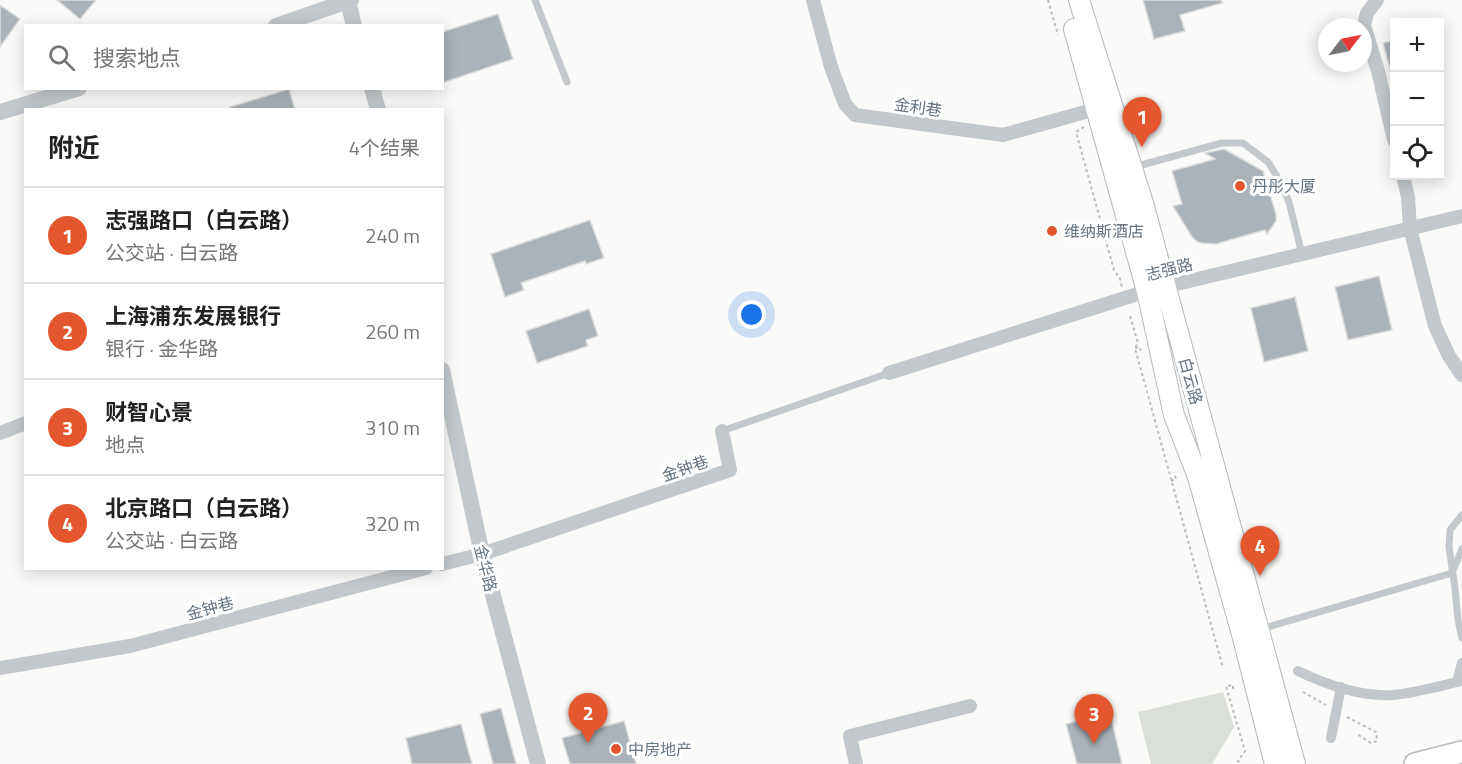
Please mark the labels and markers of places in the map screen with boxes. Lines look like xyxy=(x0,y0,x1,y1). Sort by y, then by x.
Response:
pin: 1 xyxy=(1122,98,1162,147)
place label: 丹彤大厦 xyxy=(1252,174,1316,198)
marker: 丹彤大厦 xyxy=(1233,179,1247,193)
place label: 维纳斯酒店 xyxy=(1064,219,1144,243)
marker: 维纳斯酒店 xyxy=(1045,224,1059,238)
pin: 4 xyxy=(1240,526,1280,576)
pin: 2 xyxy=(568,694,608,743)
pin: 3 xyxy=(1074,694,1114,744)
place label: 中房地产 xyxy=(628,737,692,761)
marker: 中房地产 xyxy=(609,742,623,756)

